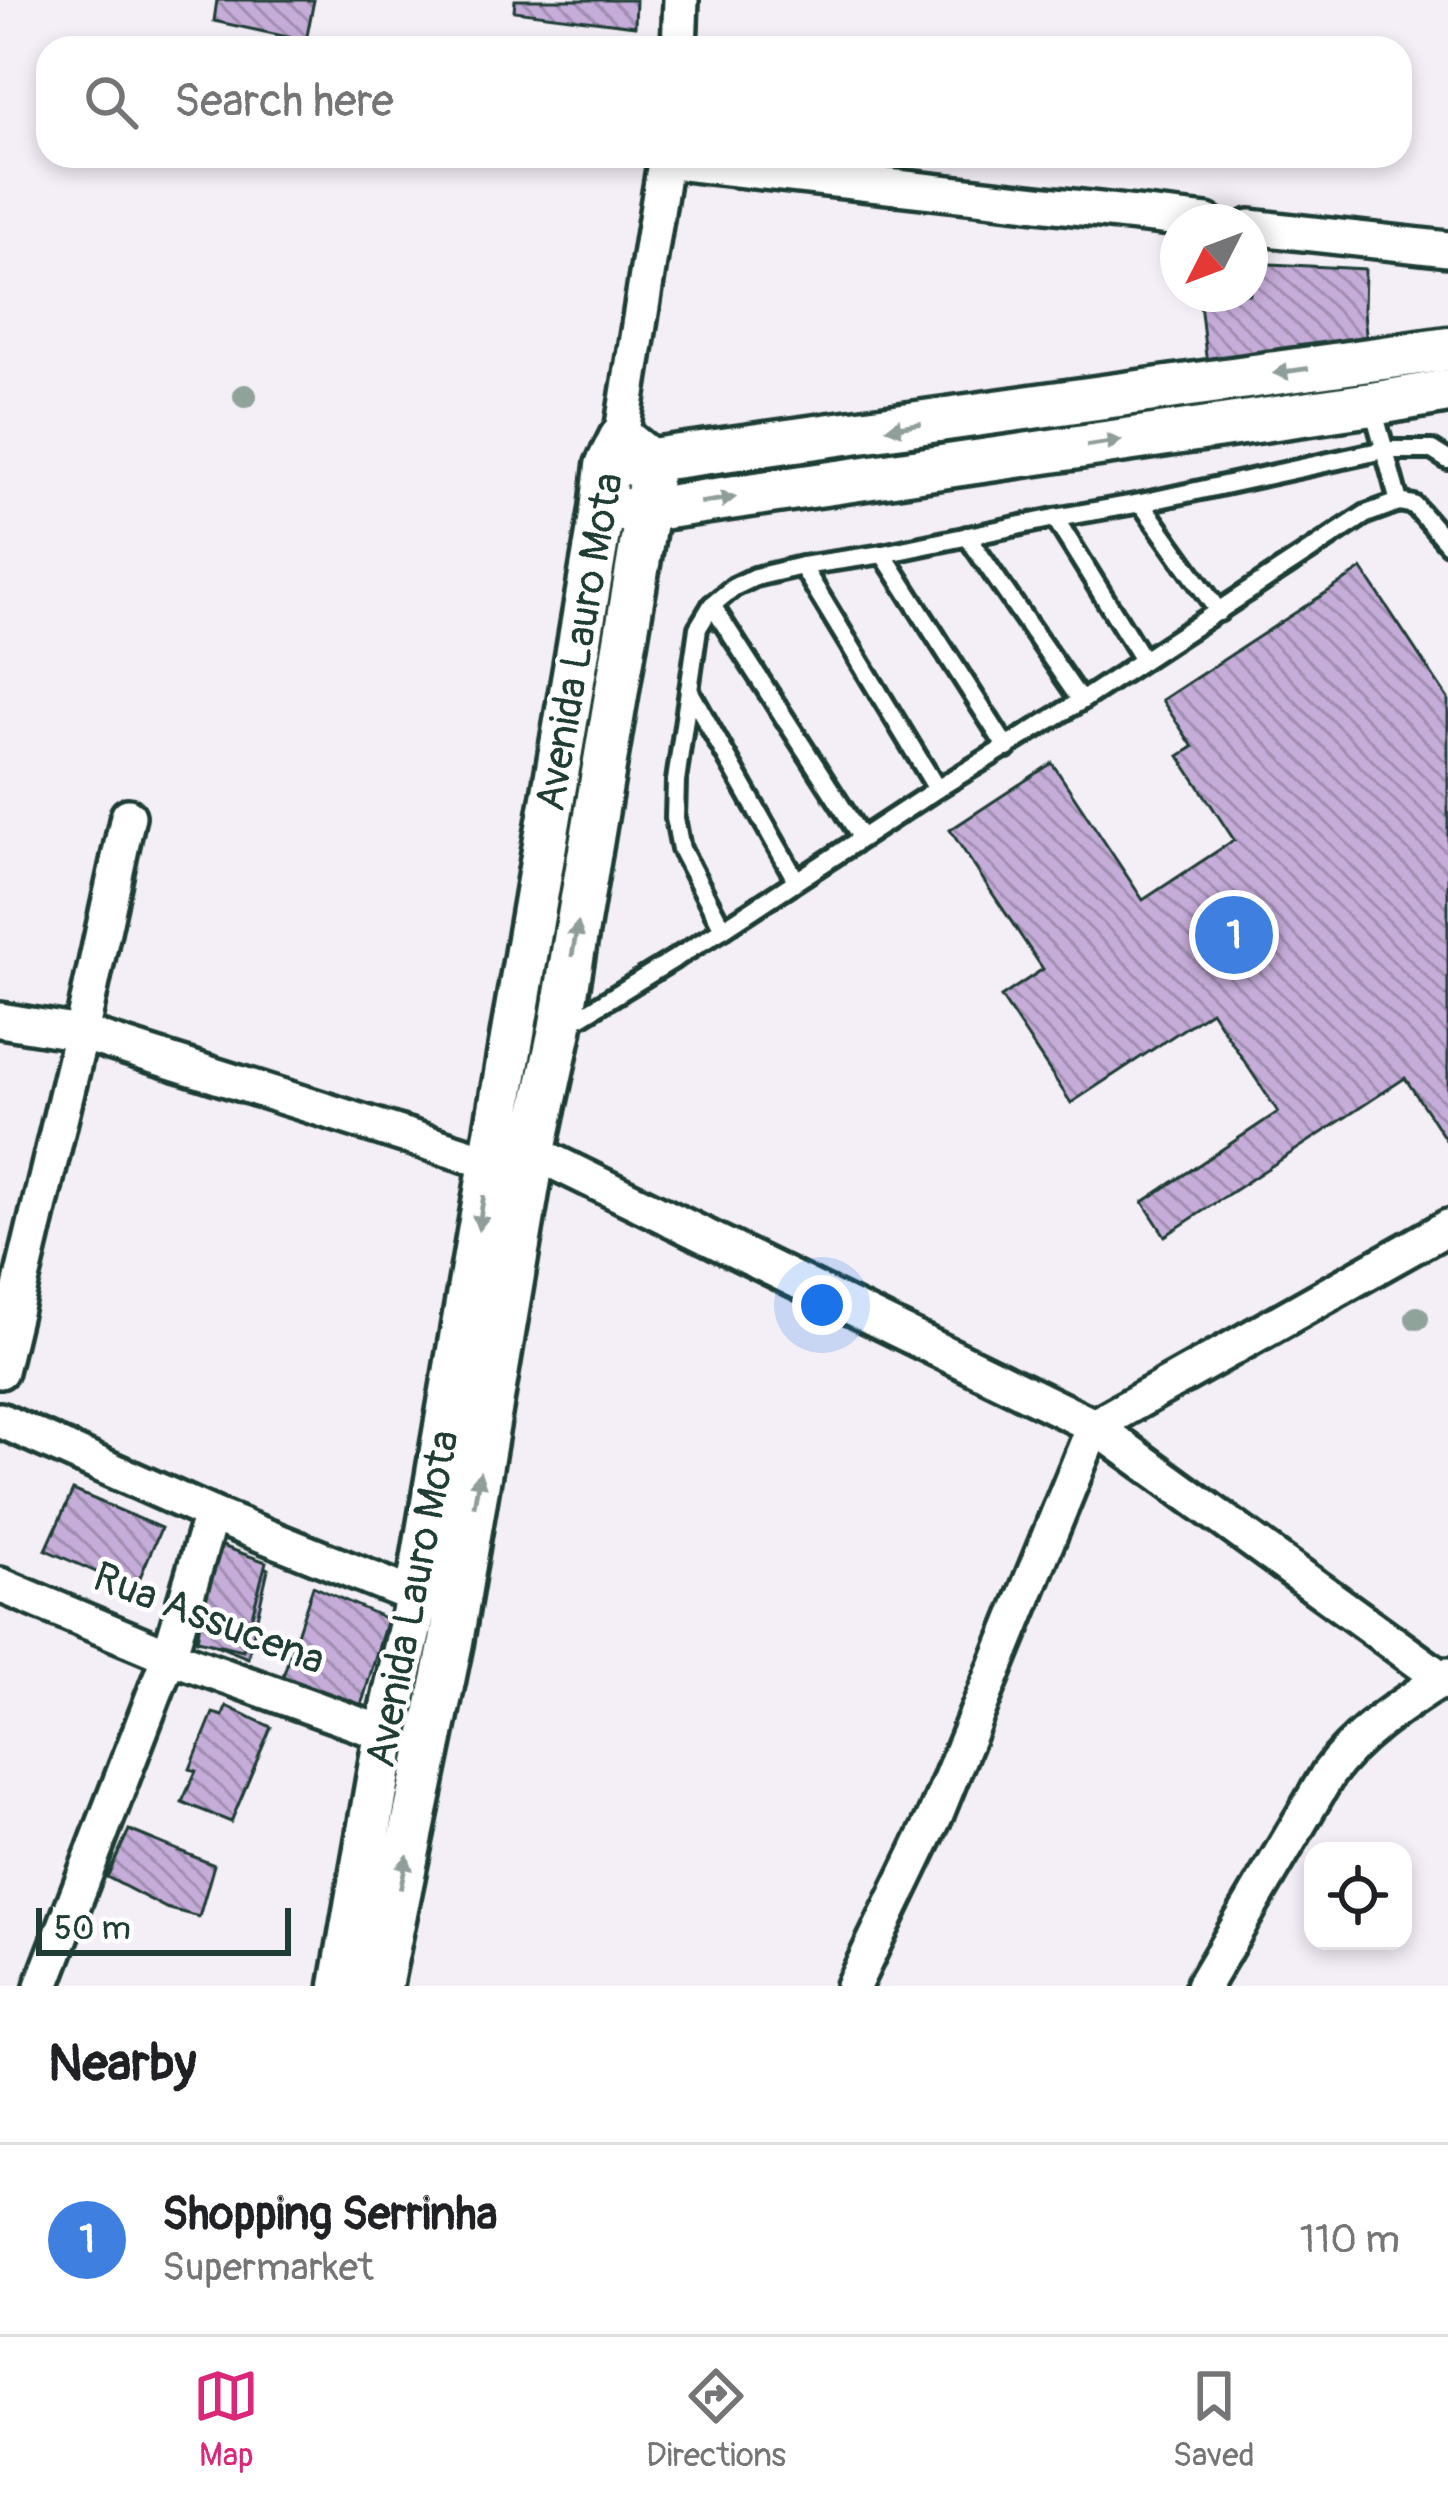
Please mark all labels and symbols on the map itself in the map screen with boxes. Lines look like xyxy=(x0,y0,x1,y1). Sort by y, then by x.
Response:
north arrow xyxy=(1160,204,1268,312)
one-way arrow xyxy=(1271,362,1309,381)
one-way arrow xyxy=(885,417,923,436)
one-way arrow xyxy=(1086,433,1123,452)
street label: Avenida Lauro Mota xyxy=(525,469,635,815)
one-way arrow xyxy=(700,490,737,509)
pin: 1 xyxy=(1195,890,1273,980)
one-way arrow xyxy=(566,920,584,958)
one-way arrow xyxy=(471,1194,490,1232)
your location xyxy=(792,1275,852,1335)
street label: Avenida Lauro Mota xyxy=(355,1426,471,1772)
one-way arrow xyxy=(469,1469,487,1507)
street label: Rua Assucena xyxy=(86,1551,332,1687)
one-way arrow xyxy=(395,1852,414,1890)
scale bar xyxy=(36,1902,291,1955)

